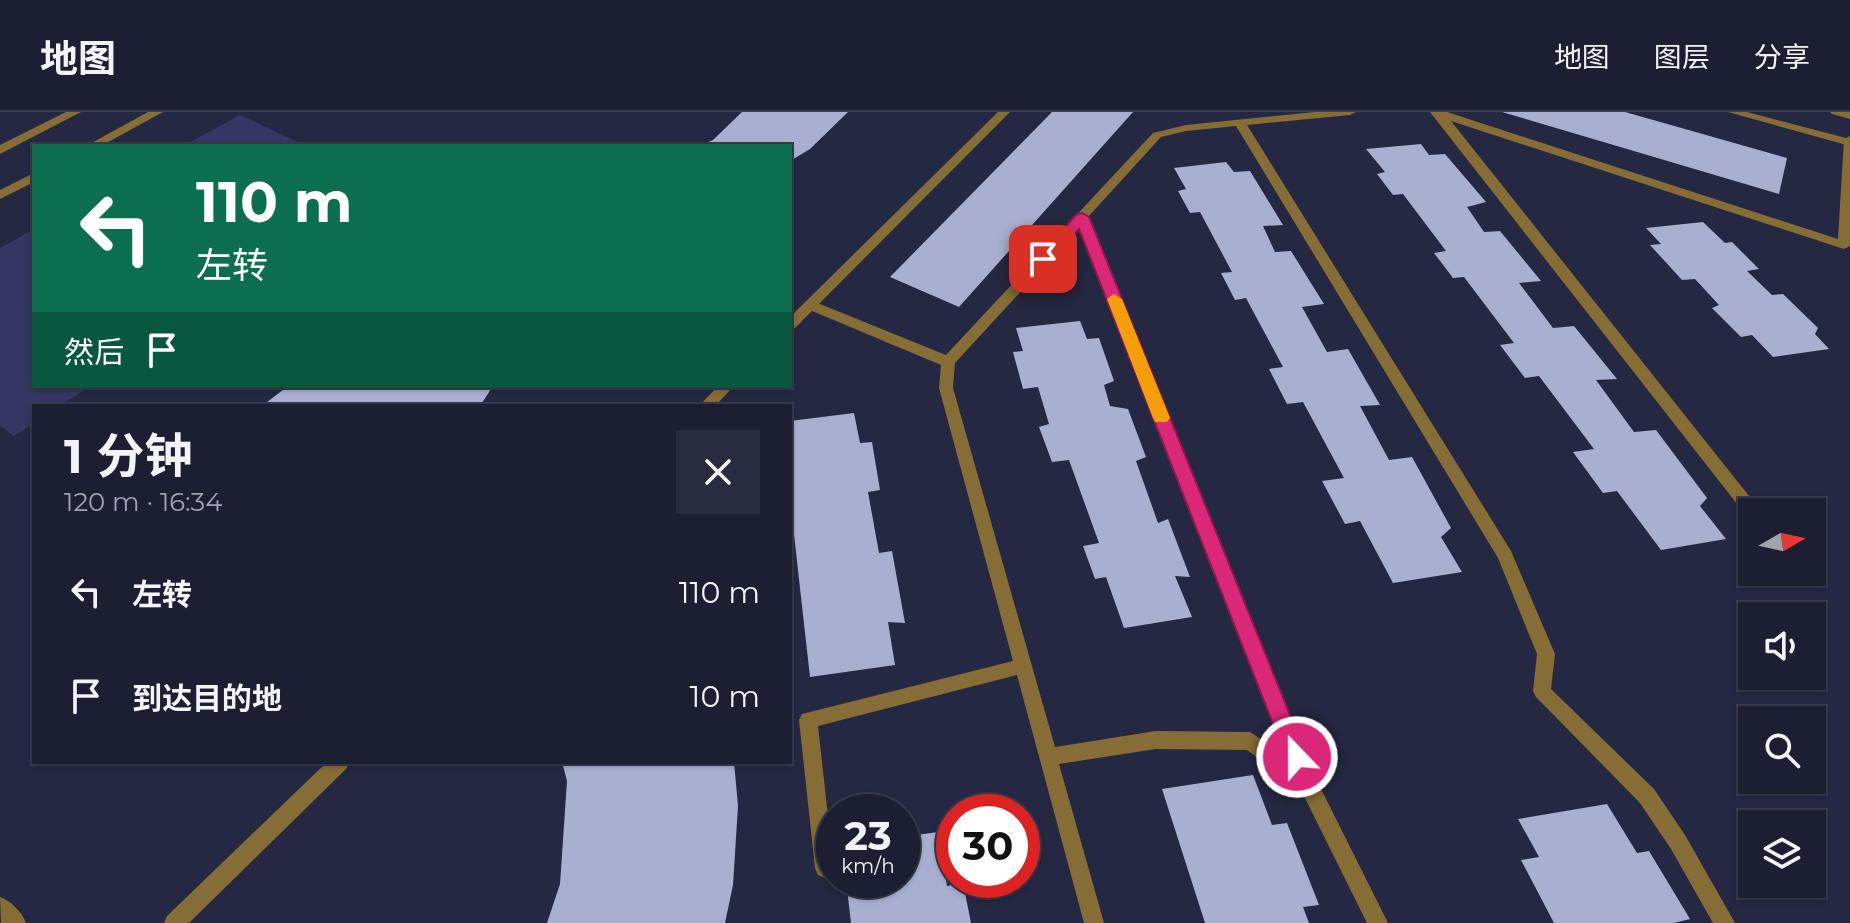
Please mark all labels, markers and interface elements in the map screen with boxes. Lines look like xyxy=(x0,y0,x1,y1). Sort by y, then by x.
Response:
text: 地图 xyxy=(40,35,116,82)
text: 地图 xyxy=(1554,40,1610,74)
text: 图层 xyxy=(1654,40,1710,74)
text: 分享 xyxy=(1754,40,1810,74)
text: 110 m xyxy=(196,168,353,236)
icon: left xyxy=(64,176,168,280)
pin xyxy=(1009,225,1077,293)
icon: arrive xyxy=(1021,237,1065,281)
text: 左转 xyxy=(196,243,268,287)
icon: arrive xyxy=(140,328,184,372)
text: 然后 xyxy=(64,334,124,371)
text: 1 分钟 xyxy=(64,427,192,485)
button: close xyxy=(676,430,760,514)
text: 120 m · 16:34 xyxy=(64,486,222,518)
north arrow xyxy=(1738,498,1826,586)
map controls xyxy=(1738,498,1826,898)
icon: left xyxy=(64,570,108,614)
text: 110 m xyxy=(679,574,760,611)
text: 左转 xyxy=(132,576,192,613)
button: sound xyxy=(1738,602,1826,690)
icon: arrive xyxy=(64,674,108,718)
text: 10 m xyxy=(690,678,760,715)
text: 到达目的地 xyxy=(132,680,282,717)
button: search xyxy=(1738,706,1826,794)
position arrow xyxy=(1255,715,1339,799)
speed limit sign: 30 xyxy=(936,794,1040,898)
button: layers xyxy=(1738,810,1826,898)
text: 23 xyxy=(844,811,892,860)
text: km/h xyxy=(841,854,895,878)

